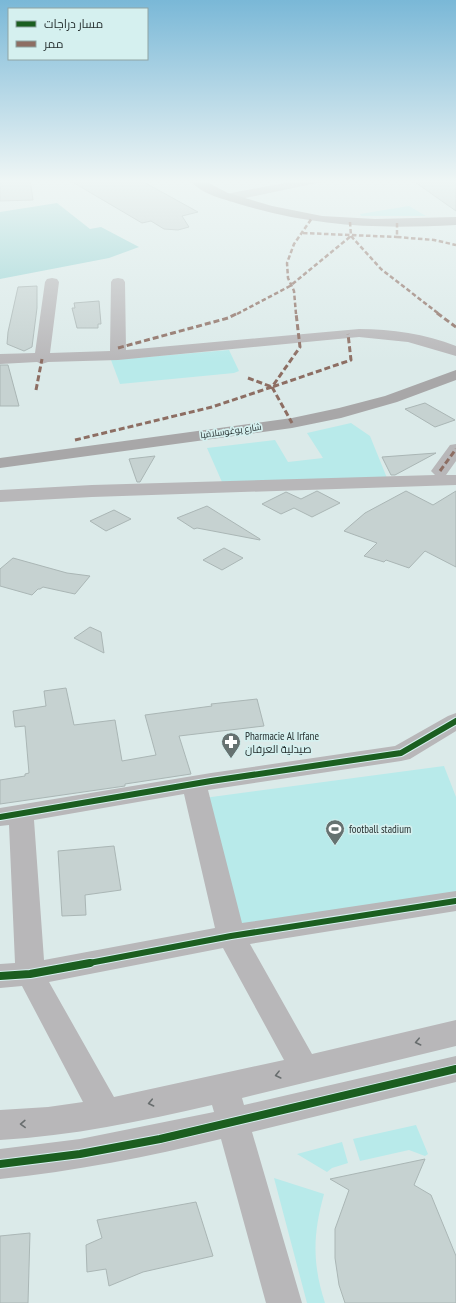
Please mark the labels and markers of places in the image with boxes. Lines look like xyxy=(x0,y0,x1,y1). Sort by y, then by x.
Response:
place label: Pharmacie Al Irfane صيدلية العرفان xyxy=(245,729,319,756)
pharmacy icon: Pharmacie Al Irfane صيدلية العرفان xyxy=(220,731,242,759)
sports icon: football stadium xyxy=(324,818,346,846)
place label: football stadium xyxy=(349,822,411,836)

